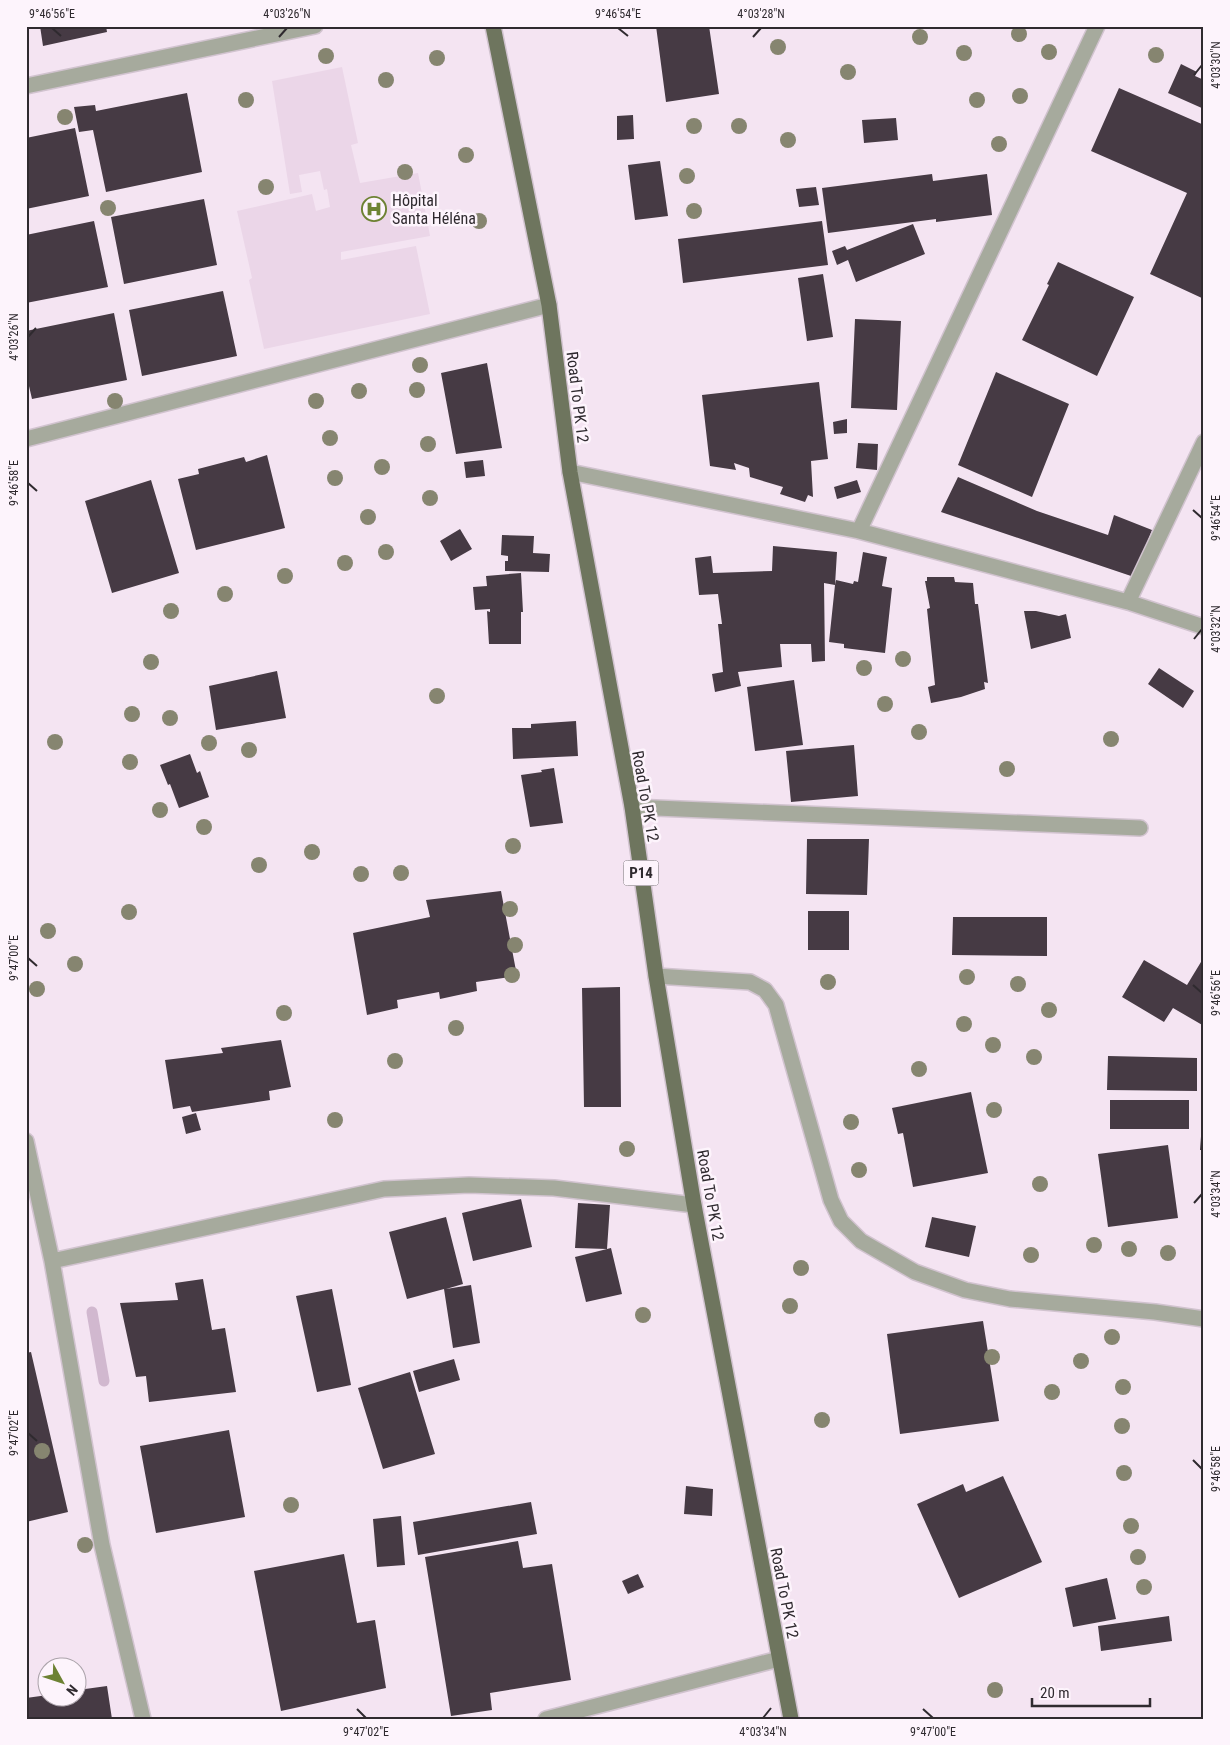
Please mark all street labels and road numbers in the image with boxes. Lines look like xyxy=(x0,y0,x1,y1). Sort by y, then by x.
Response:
street label: Road To PK 12 xyxy=(562,350,593,444)
street label: Road To PK 12 xyxy=(628,749,663,843)
road number: P14 xyxy=(624,860,658,886)
street label: Road To PK 12 xyxy=(693,1148,728,1242)
street label: Road To PK 12 xyxy=(766,1546,803,1640)

